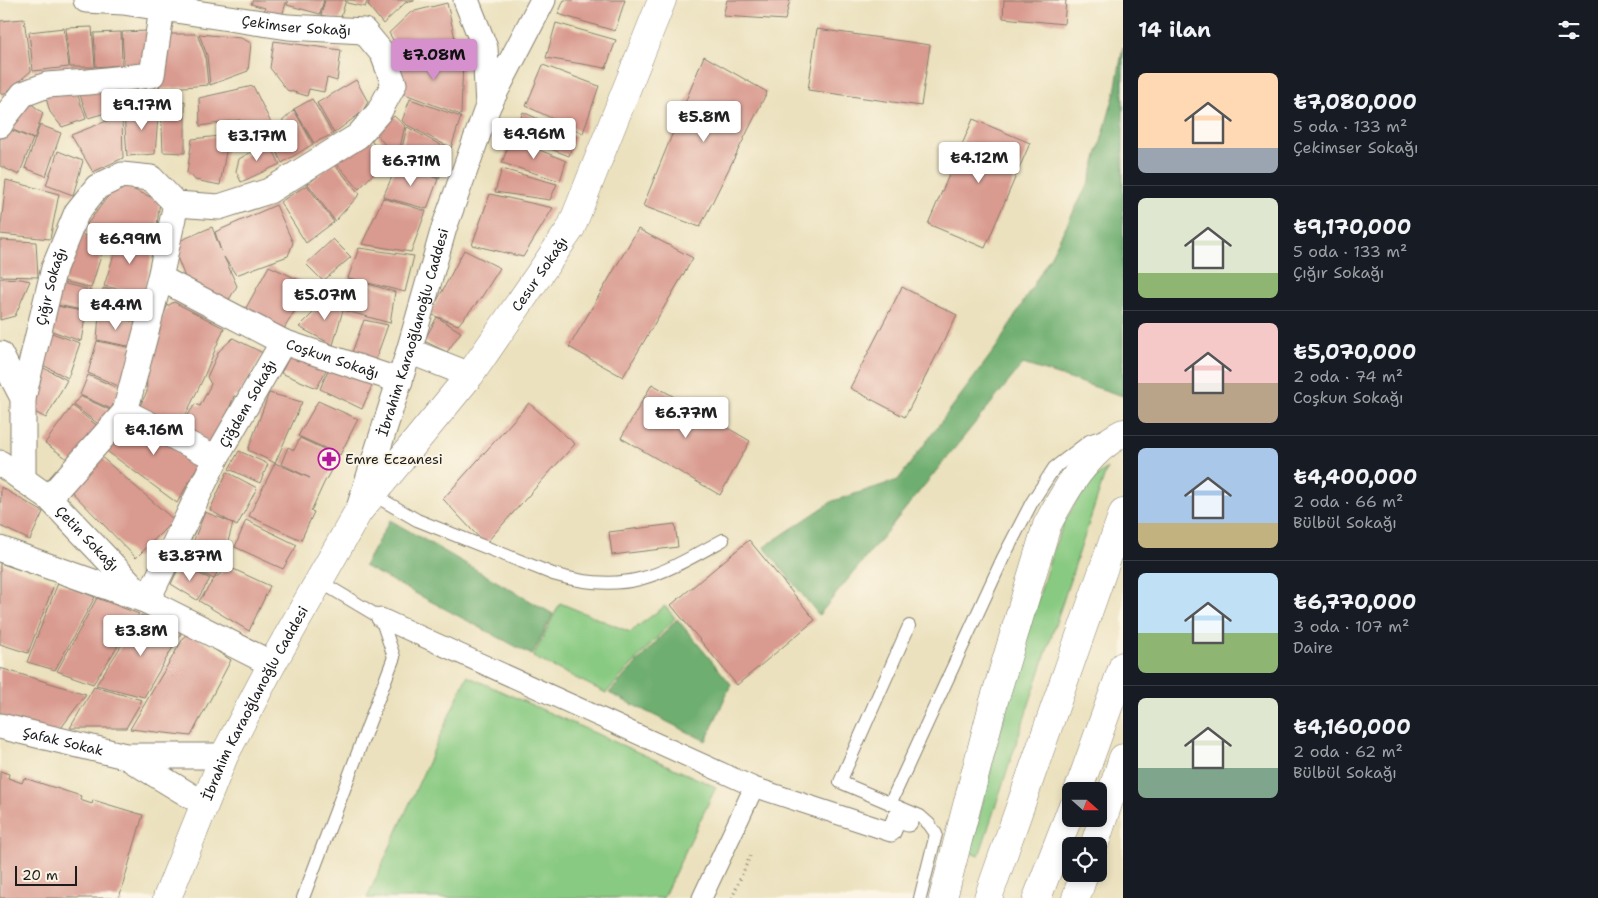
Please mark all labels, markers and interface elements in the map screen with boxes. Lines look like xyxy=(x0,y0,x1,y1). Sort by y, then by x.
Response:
street label: Çekimser Sokağı xyxy=(240,11,351,39)
text: 14 ilan xyxy=(1138,16,1211,44)
icon: filters xyxy=(1555,16,1583,44)
pin: ₺7.08M xyxy=(393,38,475,81)
text: ₺7.08M xyxy=(402,44,466,65)
pin: ₺9.17M xyxy=(101,88,183,131)
text: ₺7,080,000 xyxy=(1293,88,1417,116)
icon: home xyxy=(1178,93,1238,153)
text: ₺9.17M xyxy=(112,94,172,115)
pin: ₺5.8M xyxy=(669,100,739,143)
text: ₺5.8M xyxy=(678,106,730,127)
text: 5 oda · 133 m² xyxy=(1293,116,1407,137)
pin: ₺4.96M xyxy=(493,118,575,160)
pin: ₺3.17M xyxy=(216,120,298,162)
text: ₺4.96M xyxy=(503,123,565,144)
text: ₺3.17M xyxy=(227,125,287,146)
text: Çekimser Sokağı xyxy=(1293,137,1419,158)
pin: ₺4.12M xyxy=(938,142,1020,184)
pin: ₺6.71M xyxy=(370,144,452,187)
text: ₺4.12M xyxy=(950,147,1008,168)
text: ₺6.71M xyxy=(382,150,440,171)
text: ₺9,170,000 xyxy=(1293,213,1412,241)
icon: home xyxy=(1178,218,1238,278)
pin: ₺6.99M xyxy=(89,222,171,265)
street label: İbrahim Karaoğlanoğlu Caddesi xyxy=(373,226,452,438)
text: ₺6.99M xyxy=(98,228,162,249)
street label: Cesur Sokağı xyxy=(507,233,571,315)
text: 5 oda · 133 m² xyxy=(1293,241,1407,262)
street label: Çığır Sokağı xyxy=(32,245,70,327)
text: Çığır Sokağı xyxy=(1293,262,1384,283)
pin: ₺5.07M xyxy=(284,278,366,321)
text: ₺5.07M xyxy=(293,284,357,305)
pin: ₺4.4M xyxy=(81,288,151,331)
text: ₺4.4M xyxy=(90,294,142,315)
street label: Coşkun Sokağı xyxy=(284,335,381,382)
text: ₺5,070,000 xyxy=(1293,338,1416,366)
icon: home xyxy=(1178,343,1238,403)
street label: Çiğdem Sokağı xyxy=(215,356,280,451)
text: 2 oda · 74 m² xyxy=(1293,366,1403,387)
text: Coşkun Sokağı xyxy=(1293,387,1404,408)
pin: ₺6.77M xyxy=(645,396,727,439)
text: ₺6.77M xyxy=(654,402,718,423)
pin: ₺4.16M xyxy=(113,414,195,456)
text: ₺4.16M xyxy=(125,419,183,440)
pharmacy icon: Emre Eczanesi xyxy=(317,447,341,471)
place label: Emre Eczanesi xyxy=(345,450,443,468)
text: ₺4,400,000 xyxy=(1293,463,1418,491)
icon: home xyxy=(1178,468,1238,528)
text: 2 oda · 66 m² xyxy=(1293,491,1403,512)
street label: Çetin Sokağı xyxy=(52,502,123,575)
text: Bülbül Sokağı xyxy=(1293,512,1397,533)
pin: ₺3.87M xyxy=(149,540,231,582)
text: ₺3.87M xyxy=(158,545,222,566)
text: ₺6,770,000 xyxy=(1293,588,1417,616)
icon: home xyxy=(1178,593,1238,653)
street label: İbrahim Karaoğlanoğlu Caddesi xyxy=(198,603,312,803)
pin: ₺3.8M xyxy=(106,614,176,657)
text: 3 oda · 107 m² xyxy=(1293,616,1409,637)
text: ₺3.8M xyxy=(114,620,168,641)
text: Daire xyxy=(1293,637,1333,658)
text: ₺4,160,000 xyxy=(1293,713,1411,741)
icon: home xyxy=(1178,718,1238,778)
street label: Şafak Sokak xyxy=(21,723,105,760)
text: 2 oda · 62 m² xyxy=(1293,741,1403,762)
text: Bülbül Sokağı xyxy=(1293,762,1397,783)
north arrow xyxy=(1062,782,1108,828)
map controls xyxy=(1062,782,1107,882)
button: locate xyxy=(1062,837,1107,882)
scale bar xyxy=(15,863,78,886)
text: 20 m xyxy=(22,866,58,884)

